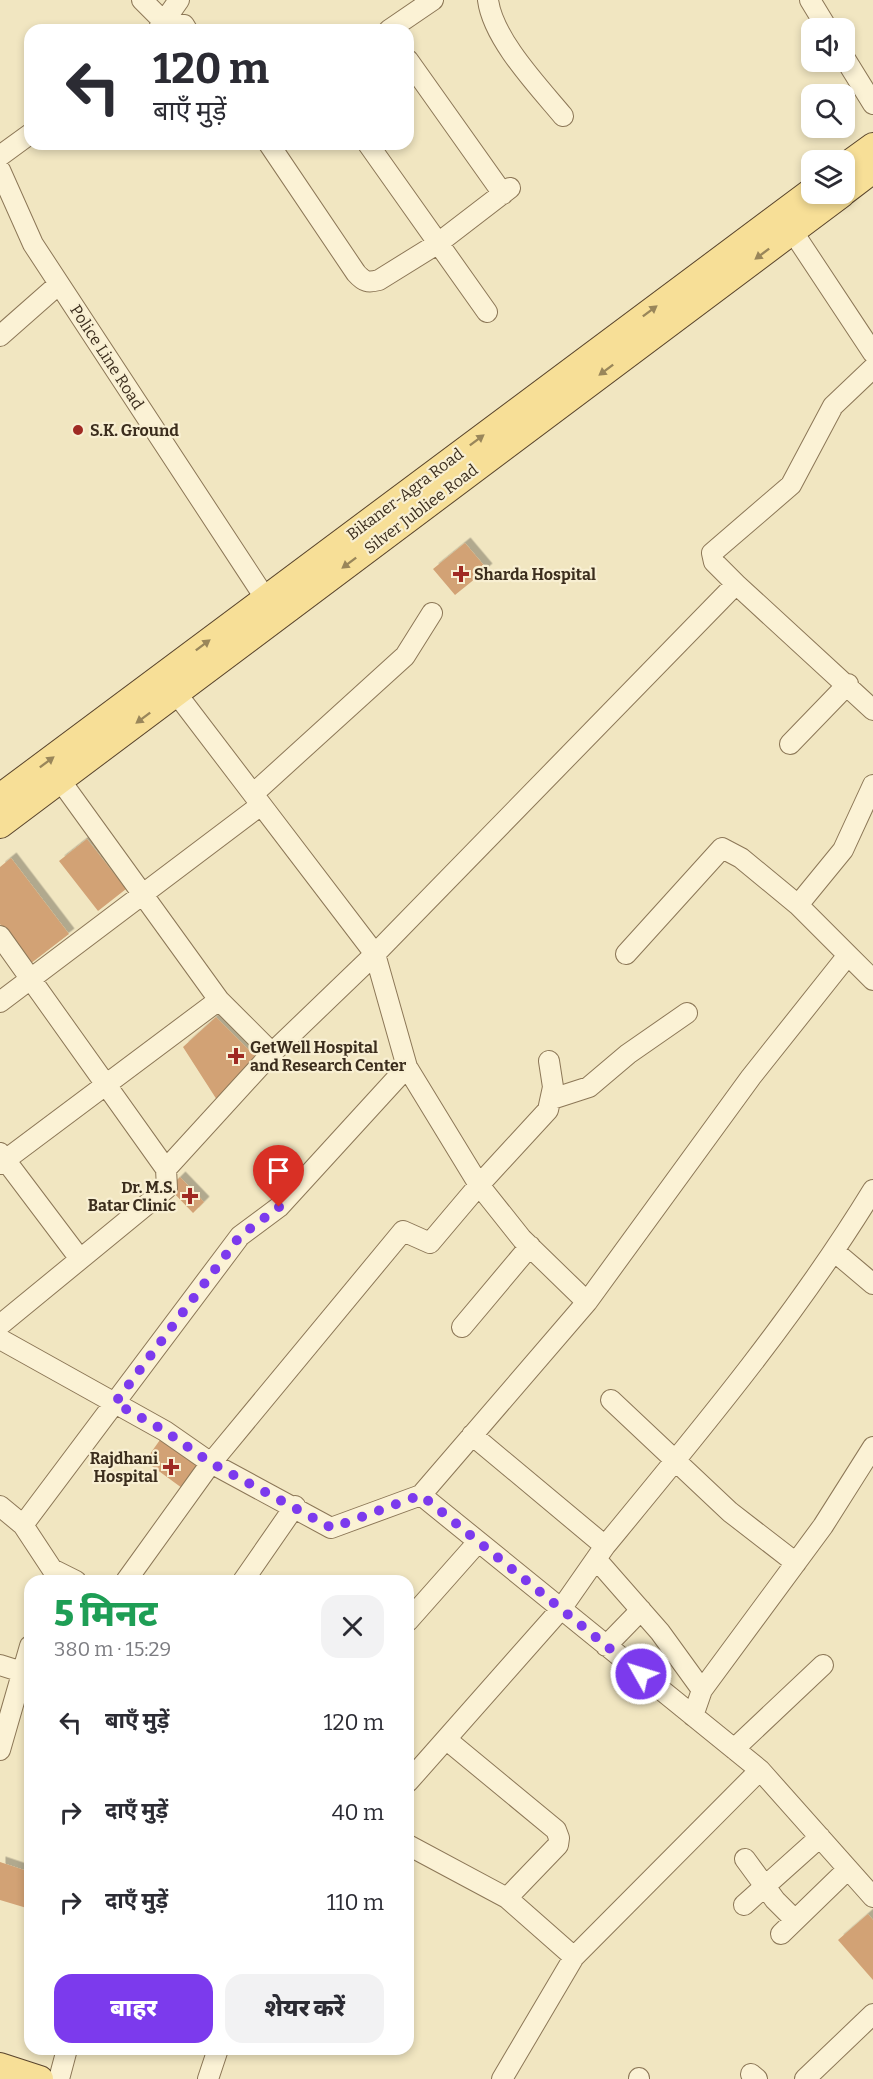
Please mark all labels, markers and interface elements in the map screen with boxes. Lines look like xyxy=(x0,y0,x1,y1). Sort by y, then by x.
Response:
map controls xyxy=(801,18,855,204)
button: sound xyxy=(801,18,855,72)
text: 120 m xyxy=(153,44,269,94)
icon: left xyxy=(54,48,132,126)
button: search xyxy=(801,84,855,138)
text: बाएँ मुड़ें xyxy=(153,95,226,127)
button: layers xyxy=(801,150,855,204)
one-way arrow xyxy=(755,248,771,260)
street label: Police Line Road xyxy=(66,301,148,413)
one-way arrow xyxy=(641,305,657,317)
one-way arrow xyxy=(598,364,613,376)
place label: S.K. Ground xyxy=(90,421,179,440)
marker: S.K. Ground xyxy=(71,423,85,437)
one-way arrow xyxy=(469,435,484,447)
street label: Bikaner-Agra Road xyxy=(343,444,467,544)
street label: Silver Jubliee Road xyxy=(360,460,482,558)
one-way arrow xyxy=(341,557,357,569)
marker: Sharda Hospital xyxy=(452,565,470,583)
place label: Sharda Hospital xyxy=(474,565,596,584)
one-way arrow xyxy=(194,639,210,651)
one-way arrow xyxy=(135,712,151,724)
one-way arrow xyxy=(38,756,54,768)
place label: GetWell Hospital and Research Center xyxy=(250,1038,407,1075)
marker: GetWell Hospital and Research Center xyxy=(227,1047,245,1065)
pin xyxy=(253,1145,304,1207)
icon: arrive xyxy=(262,1154,295,1187)
place label: Dr. M.S. Batar Clinic xyxy=(88,1178,176,1215)
marker: Dr. M.S. Batar Clinic xyxy=(181,1187,199,1205)
place label: Rajdhani Hospital xyxy=(90,1449,158,1486)
marker: Rajdhani Hospital xyxy=(162,1458,180,1476)
text: 5 मिनट xyxy=(54,1592,158,1636)
button: close xyxy=(321,1595,384,1658)
text: 380 m · 15:29 xyxy=(54,1637,171,1661)
position arrow xyxy=(609,1642,673,1706)
icon: left xyxy=(54,1706,87,1739)
text: बाएँ मुड़ें xyxy=(105,1707,169,1734)
text: 120 m xyxy=(324,1709,384,1736)
icon: right xyxy=(54,1796,87,1829)
text: दाएँ मुड़ें xyxy=(105,1797,168,1824)
text: 40 m xyxy=(332,1799,384,1826)
icon: right xyxy=(54,1886,87,1919)
text: दाएँ मुड़ें xyxy=(105,1887,168,1914)
text: 110 m xyxy=(327,1889,384,1916)
button: बाहर xyxy=(54,1974,213,2043)
button: शेयर करें xyxy=(225,1974,384,2043)

